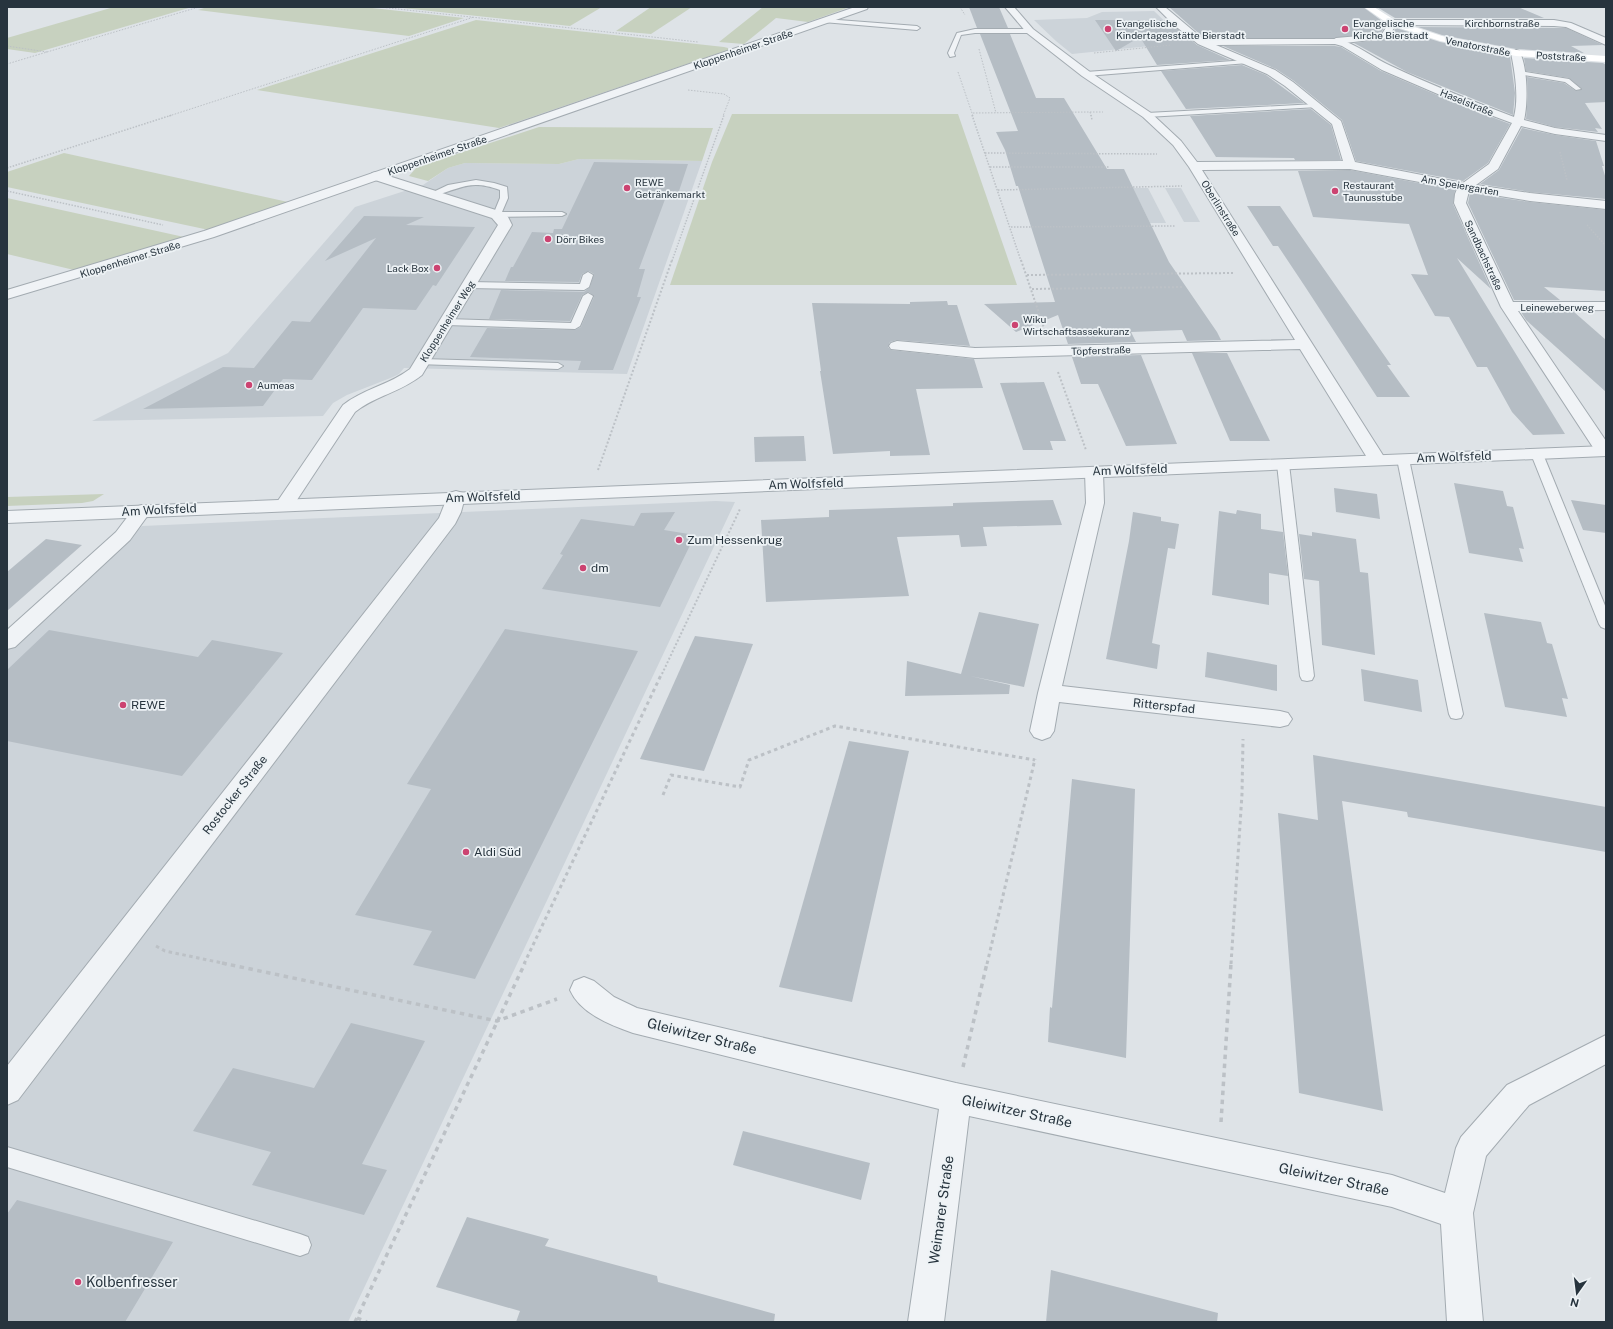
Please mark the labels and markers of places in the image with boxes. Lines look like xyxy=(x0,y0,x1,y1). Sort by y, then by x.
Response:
place label: Evangelische Kindertagesstätte Bierstadt xyxy=(1116,17,1245,41)
place label: Evangelische Kirche Bierstadt xyxy=(1353,17,1428,41)
marker: Evangelische Kindertagesstätte Bierstadt xyxy=(1103,24,1113,34)
marker: Evangelische Kirche Bierstadt xyxy=(1340,24,1350,34)
place label: REWE Getränkemarkt xyxy=(635,176,705,200)
place label: Restaurant Taunusstube xyxy=(1343,179,1403,203)
marker: REWE Getränkemarkt xyxy=(622,183,632,193)
marker: Restaurant Taunusstube xyxy=(1330,186,1340,196)
place label: Dörr Bikes xyxy=(556,233,604,245)
marker: Dörr Bikes xyxy=(543,234,553,244)
place label: Lack Box xyxy=(387,262,429,274)
marker: Lack Box xyxy=(432,263,442,273)
place label: Wiku Wirtschaftsassekuranz xyxy=(1023,313,1129,337)
marker: Wiku Wirtschaftsassekuranz xyxy=(1010,320,1020,330)
place label: Aumeas xyxy=(257,379,295,391)
marker: Aumeas xyxy=(244,380,254,390)
place label: Zum Hessenkrug xyxy=(687,533,783,547)
marker: Zum Hessenkrug xyxy=(674,535,684,545)
place label: dm xyxy=(591,561,609,575)
marker: dm xyxy=(578,563,588,573)
place label: REWE xyxy=(131,698,166,712)
marker: REWE xyxy=(118,700,128,710)
place label: Aldi Süd xyxy=(474,845,521,859)
marker: Aldi Süd xyxy=(461,847,471,857)
place label: Kolbenfresser xyxy=(86,1274,178,1290)
marker: Kolbenfresser xyxy=(73,1277,83,1287)

